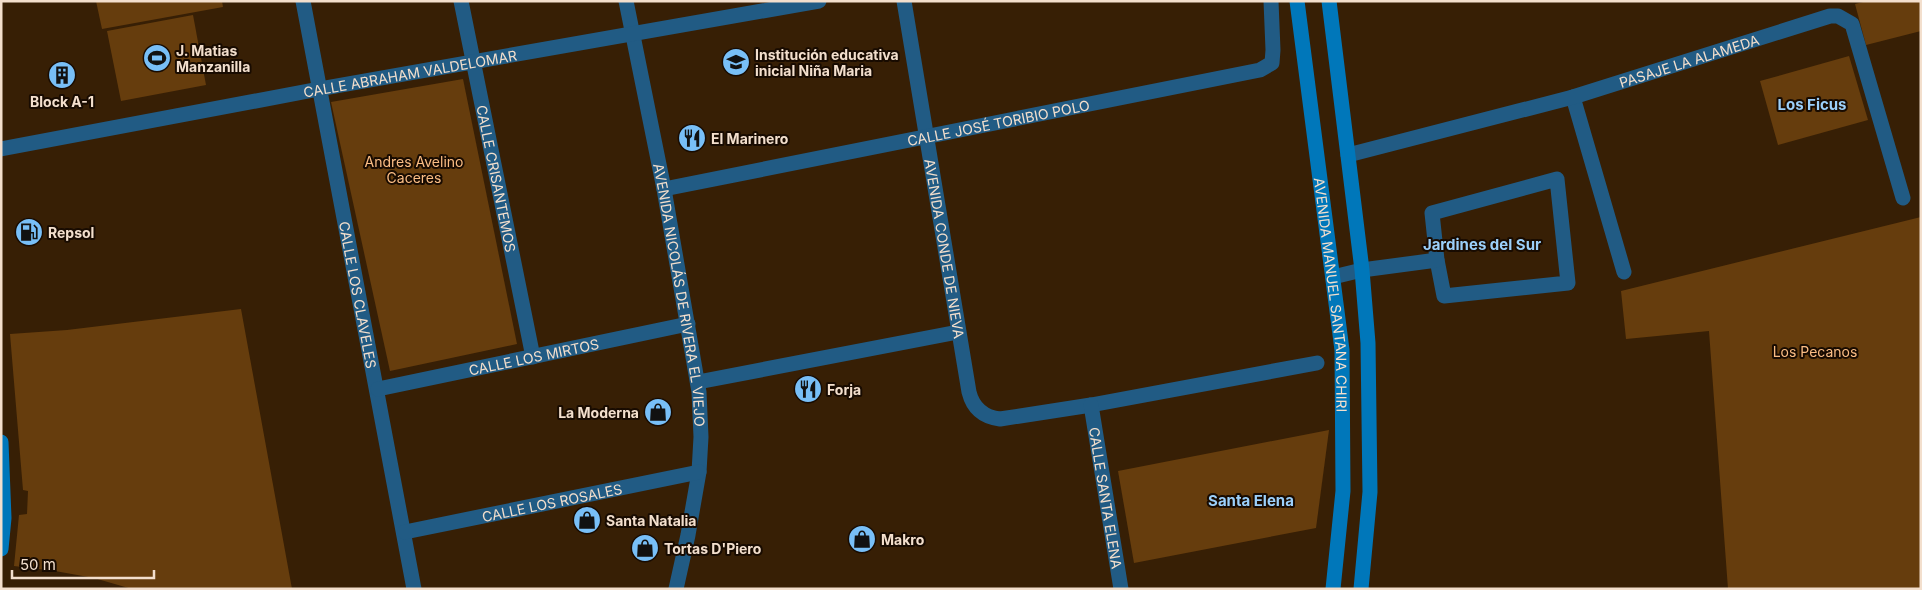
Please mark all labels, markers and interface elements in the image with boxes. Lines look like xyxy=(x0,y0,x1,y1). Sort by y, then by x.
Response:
street label: PASAJE LA ALAMEDA xyxy=(1617,30,1761,90)
place label: J. Matias Manzanilla xyxy=(176,42,250,75)
sports icon: J. Matias Manzanilla xyxy=(142,43,172,73)
street label: CALLE ABRAHAM VALDELOMAR xyxy=(302,46,518,100)
place label: Institución educativa inicial Niña Maria xyxy=(755,46,899,79)
school or university icon: Institución educativa inicial Niña Maria xyxy=(721,47,751,77)
building icon: Block A-1 xyxy=(47,60,77,90)
place label: Block A-1 xyxy=(30,93,94,110)
district label: Los Ficus xyxy=(1777,95,1847,114)
street label: CALLE JOSÉ TORIBIO POLO xyxy=(906,96,1091,149)
street label: CALLE CRISANTEMOS xyxy=(474,103,520,254)
restaurant icon: El Marinero xyxy=(677,123,707,153)
place label: El Marinero xyxy=(711,130,789,147)
park label: Andres Avelino Caceres xyxy=(365,153,463,186)
street label: AVENIDA CONDE DE NIEVA xyxy=(922,157,969,340)
street label: AVENIDA NICOLÁS DE RIVERA EL VIEJO xyxy=(650,162,709,427)
street label: AVENIDA MANUEL SANTANA CHIRI xyxy=(1311,176,1351,412)
fuel station icon: Repsol xyxy=(14,217,44,247)
street label: CALLE LOS CLAVELES xyxy=(336,220,381,370)
place label: Repsol xyxy=(48,224,94,241)
district label: Jardines del Sur xyxy=(1423,235,1541,254)
street label: CALLE LOS MIRTOS xyxy=(467,334,600,378)
park label: Los Pecanos xyxy=(1773,343,1857,360)
restaurant icon: Forja xyxy=(793,374,823,404)
place label: Forja xyxy=(827,381,861,398)
shop icon: La Moderna xyxy=(643,397,673,427)
place label: La Moderna xyxy=(558,404,639,421)
street label: CALLE SANTA ELENA xyxy=(1086,426,1126,570)
street label: CALLE LOS ROSALES xyxy=(480,479,624,525)
district label: Santa Elena xyxy=(1208,491,1294,510)
shop icon: Santa Natalia xyxy=(572,505,602,535)
place label: Santa Natalia xyxy=(606,512,697,529)
shop icon: Makro xyxy=(847,524,877,554)
place label: Makro xyxy=(881,531,925,548)
shop icon: Tortas D'Piero xyxy=(630,533,660,563)
place label: Tortas D'Piero xyxy=(664,540,762,557)
scale bar xyxy=(12,548,155,580)
text: 50 m xyxy=(20,555,56,574)

